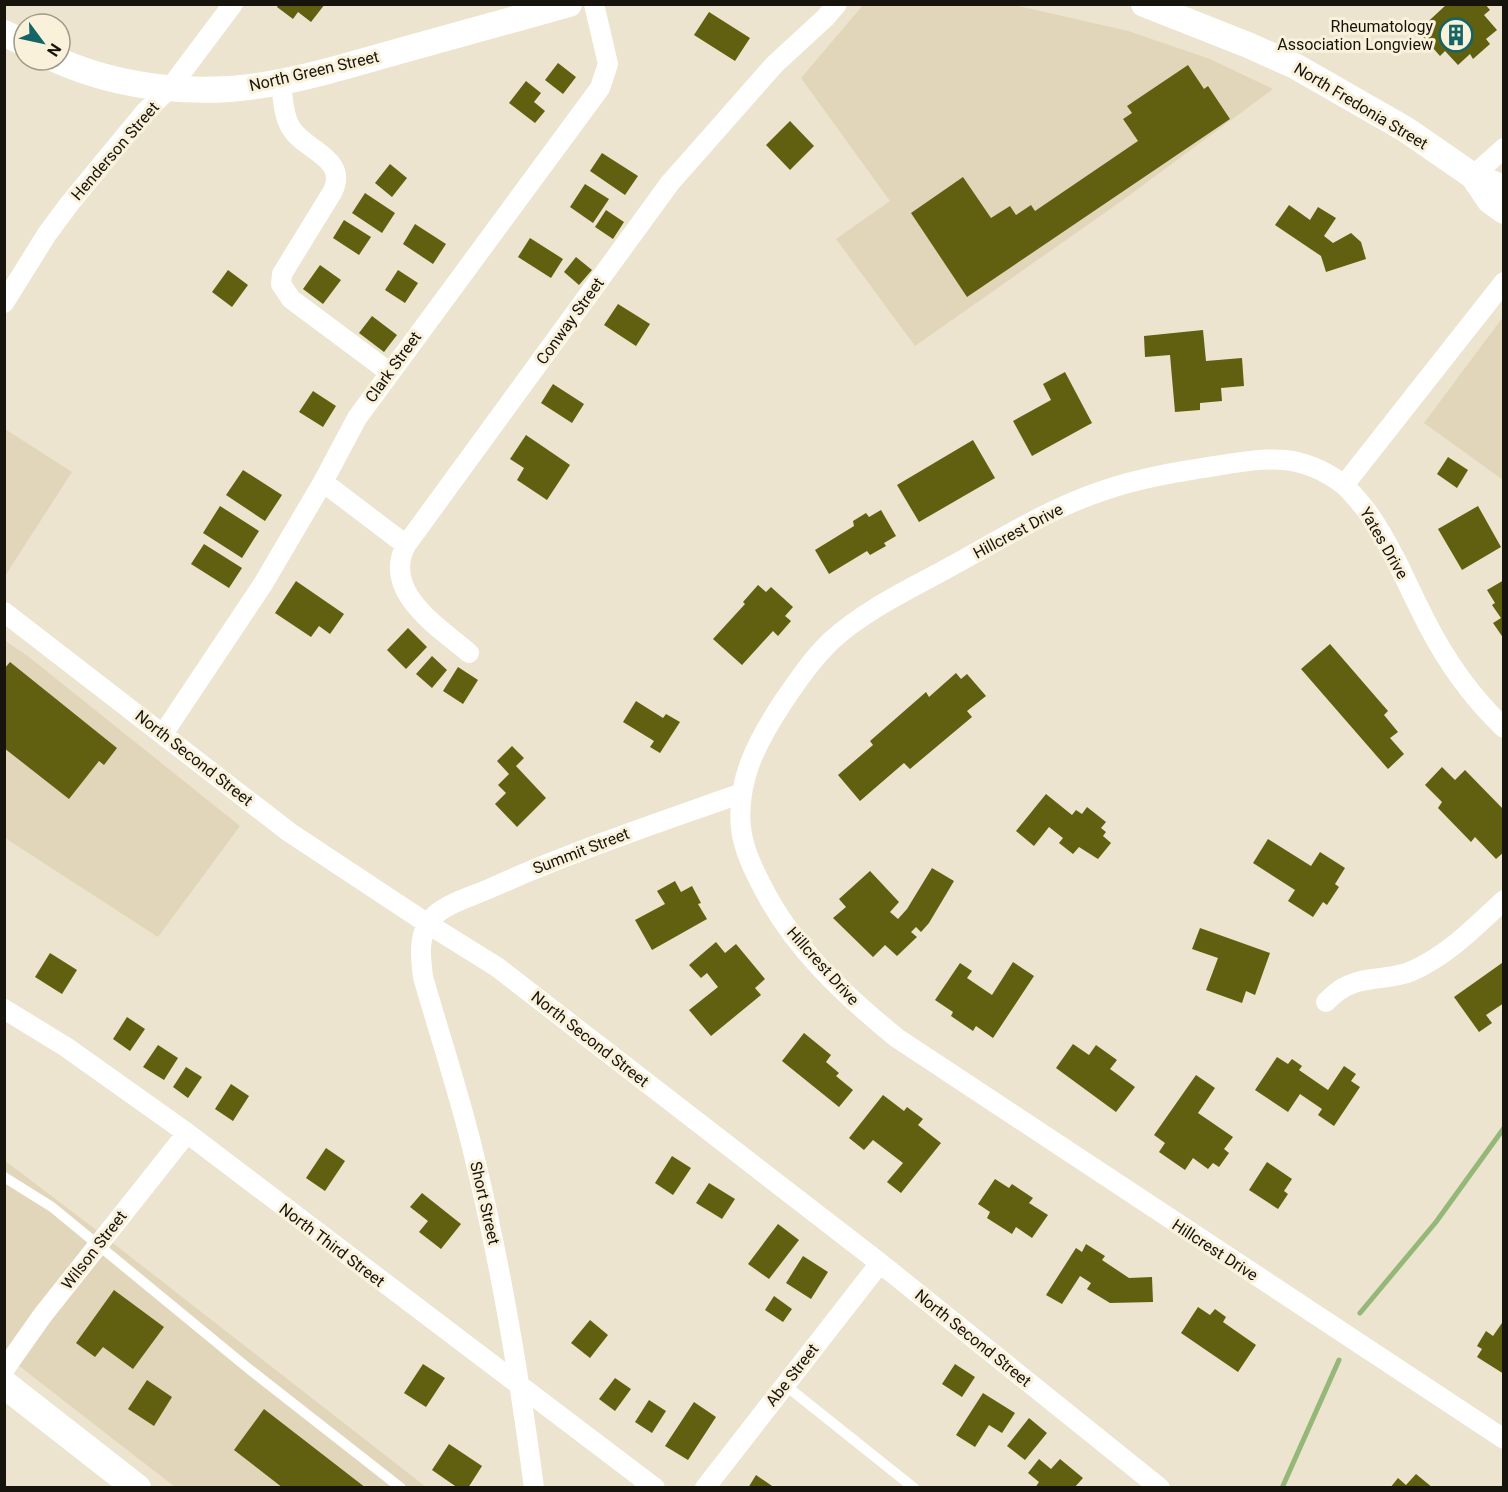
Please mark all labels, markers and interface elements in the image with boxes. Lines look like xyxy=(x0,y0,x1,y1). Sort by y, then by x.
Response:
north arrow xyxy=(12,12,72,72)
place label: Rheumatology Association Longview xyxy=(1277,17,1433,54)
building icon: Rheumatology Association Longview xyxy=(1438,17,1474,53)
text: N xyxy=(43,40,65,60)
street label: North Green Street xyxy=(247,47,381,95)
street label: North Fredonia Street xyxy=(1291,59,1431,153)
street label: Henderson Street xyxy=(67,98,163,204)
street label: Conway Street xyxy=(532,274,608,368)
street label: Clark Street xyxy=(361,328,425,406)
street label: Hillcrest Drive xyxy=(970,499,1066,563)
street label: Yates Drive xyxy=(1356,504,1412,582)
street label: North Second Street xyxy=(131,706,257,810)
street label: Summit Street xyxy=(530,824,632,878)
street label: Hillcrest Drive xyxy=(783,923,863,1009)
street label: North Second Street xyxy=(527,987,653,1091)
street label: Short Street xyxy=(466,1160,504,1246)
street label: North Third Street xyxy=(276,1199,388,1291)
street label: Wilson Street xyxy=(57,1207,131,1293)
street label: Hillcrest Drive xyxy=(1168,1215,1262,1285)
street label: North Second Street xyxy=(911,1285,1035,1391)
street label: Abe Street xyxy=(762,1340,822,1410)

